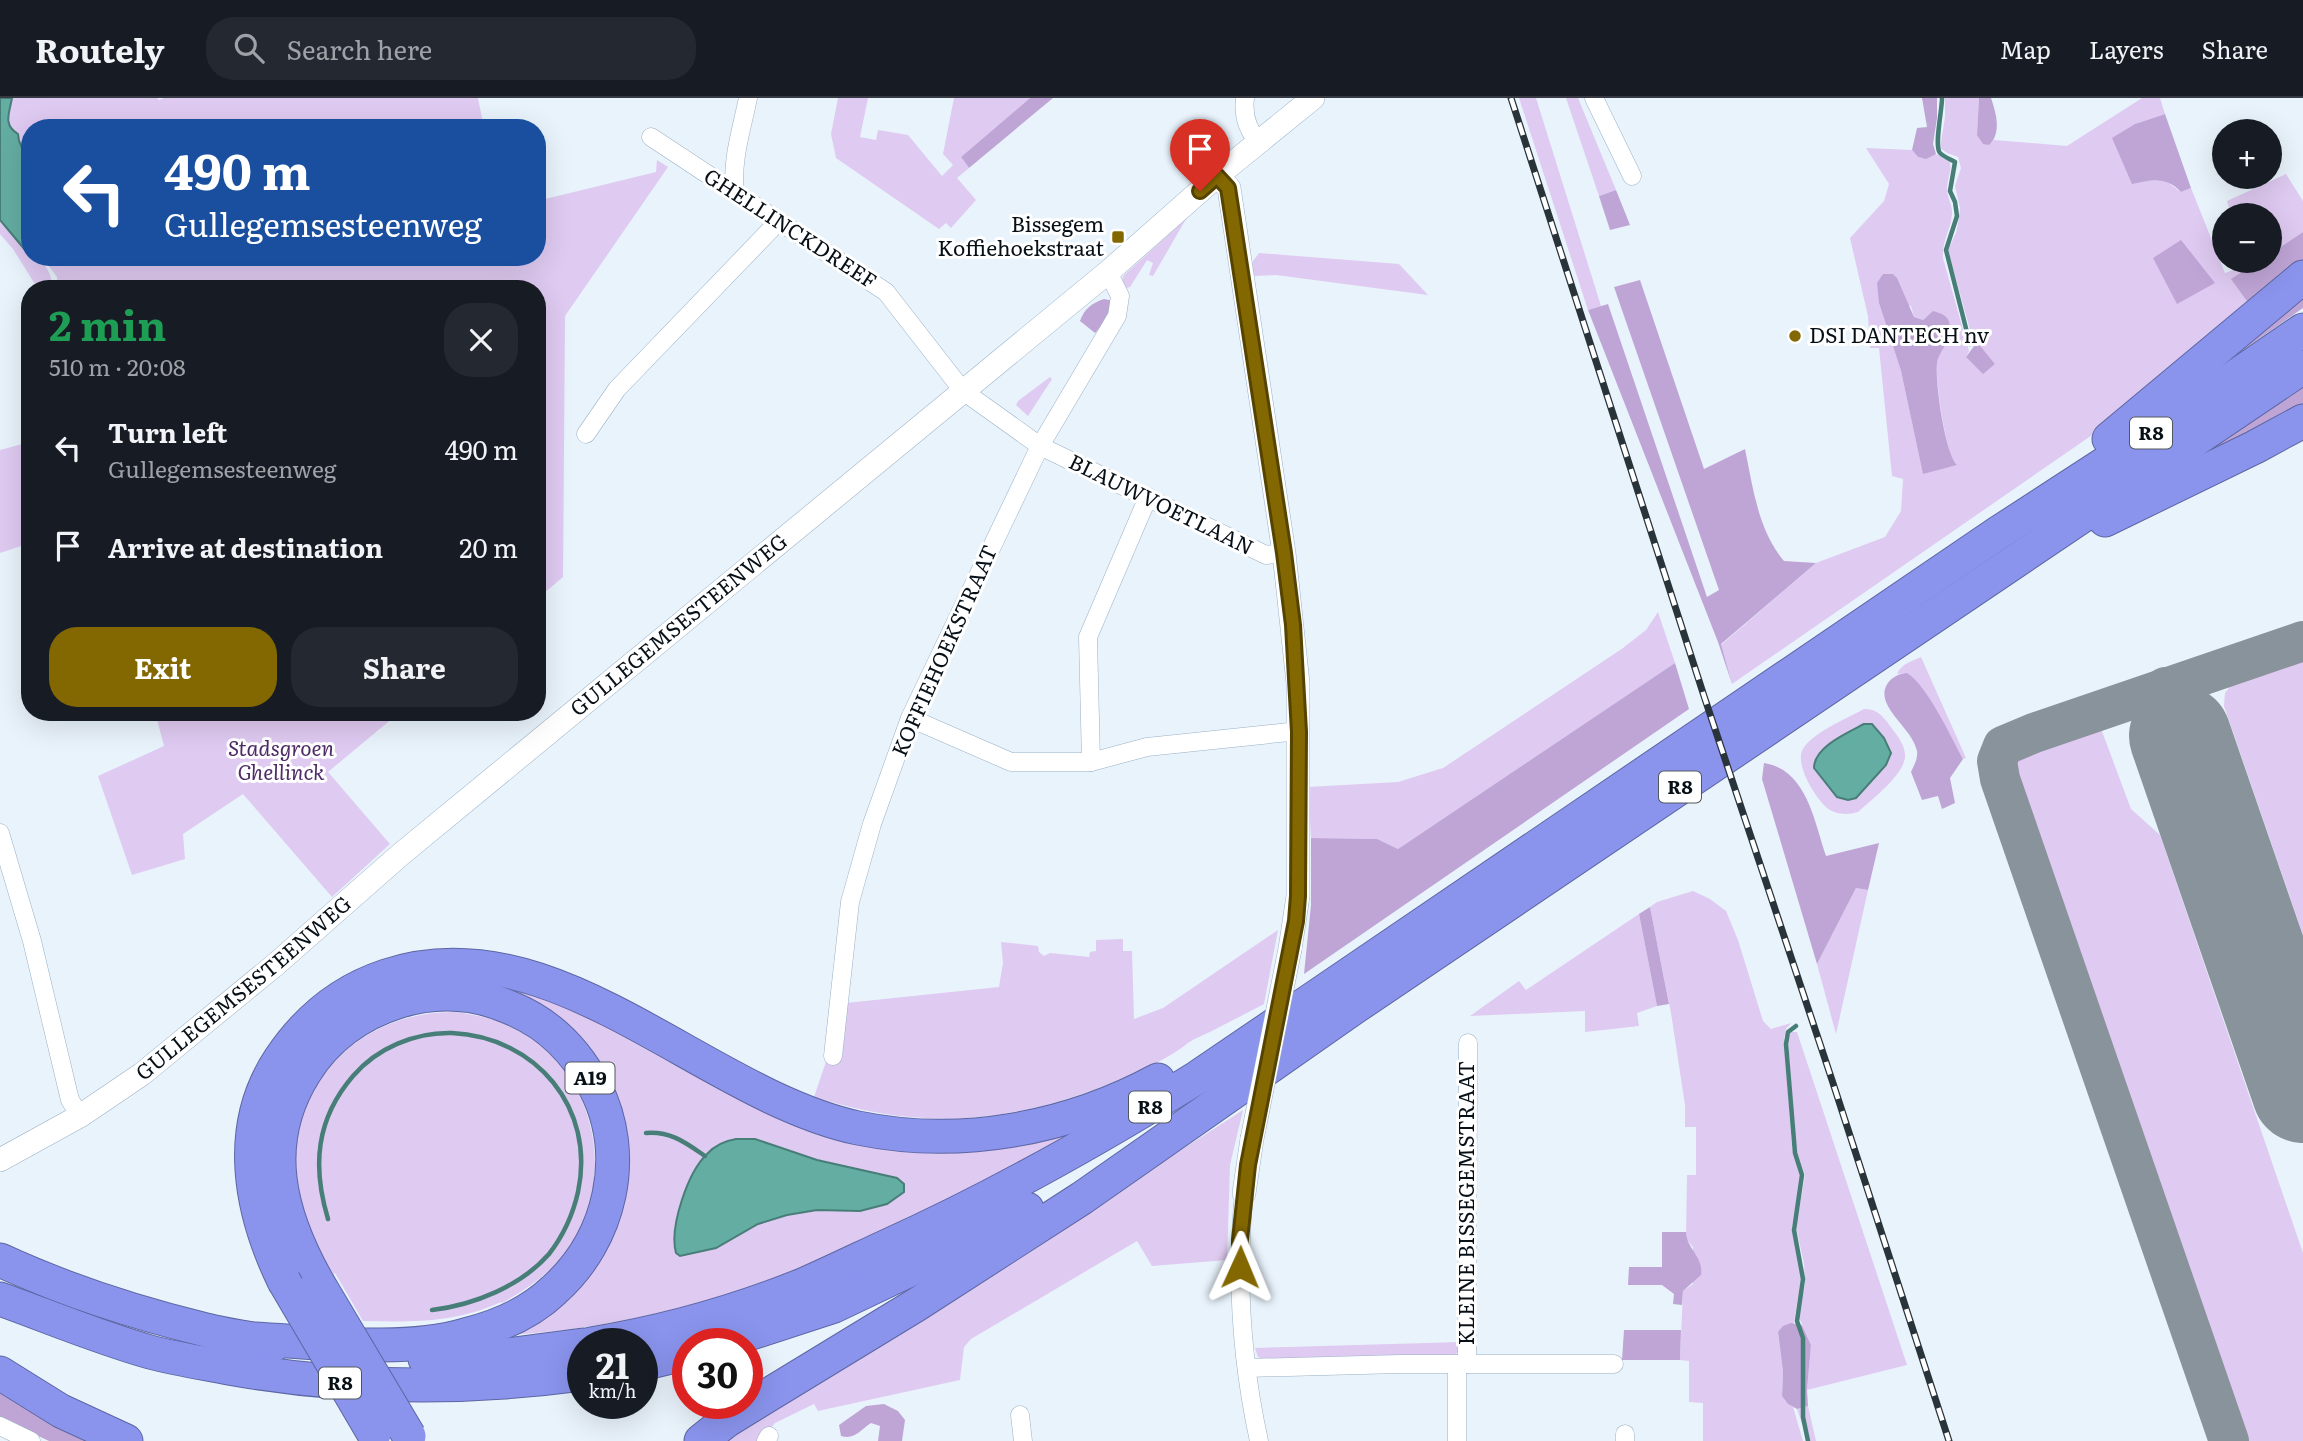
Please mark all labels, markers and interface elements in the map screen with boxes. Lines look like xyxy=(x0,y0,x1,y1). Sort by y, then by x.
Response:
search box xyxy=(206,17,696,80)
text: Routely xyxy=(35,24,164,73)
icon: search xyxy=(230,29,268,67)
text: Search here xyxy=(286,29,432,68)
text: Map xyxy=(2000,31,2051,66)
text: Layers xyxy=(2089,31,2163,66)
text: Share xyxy=(2201,31,2268,66)
pin xyxy=(1170,119,1230,191)
map controls xyxy=(2212,119,2282,273)
button: + xyxy=(2212,119,2282,189)
icon: arrive xyxy=(1181,130,1219,168)
text: 490 m xyxy=(164,132,311,205)
icon: left xyxy=(49,147,140,238)
street label: GHELLINCKDREEF xyxy=(699,159,884,295)
text: Gullegemsesteenweg xyxy=(164,199,482,247)
button: − xyxy=(2212,203,2282,273)
place label: Bissegem Koffiehoekstraat xyxy=(938,207,1105,262)
marker: Bissegem Koffiehoekstraat xyxy=(1110,229,1126,245)
text: 2 min xyxy=(49,292,166,354)
button: close xyxy=(444,303,518,377)
place label: DSI DANTECH nv xyxy=(1809,318,1990,349)
marker: DSI DANTECH nv xyxy=(1787,328,1803,344)
text: 510 m · 20:08 xyxy=(49,349,186,383)
text: Turn left xyxy=(108,412,227,451)
road number: R8 xyxy=(2130,418,2172,448)
icon: left xyxy=(49,429,87,467)
text: 490 m xyxy=(445,429,518,468)
street label: BLAUWVOETLAAN xyxy=(1064,445,1260,561)
text: Gullegemsesteenweg xyxy=(108,451,337,485)
street label: GULLEGEMSESTEENWEG xyxy=(562,524,793,722)
icon: arrive xyxy=(49,527,87,565)
text: Arrive at destination xyxy=(108,527,383,566)
text: 20 m xyxy=(459,527,518,566)
street label: KOFFIEHOEKSTRAAT xyxy=(882,539,1003,761)
button: Exit xyxy=(49,627,277,707)
button: Share xyxy=(291,627,518,707)
park label: Stadsgroen Ghellinck xyxy=(228,731,335,786)
road number: R8 xyxy=(1659,772,1701,802)
street label: GULLEGEMSESTEENWEG xyxy=(128,887,357,1086)
street label: KLEINE BISSEGEMSTRAAT xyxy=(1449,1061,1480,1345)
road number: A19 xyxy=(566,1062,614,1094)
road number: R8 xyxy=(1129,1091,1171,1122)
position arrow xyxy=(1203,1230,1277,1304)
speed limit sign: 30 xyxy=(672,1328,763,1419)
text: 21 xyxy=(596,1338,629,1390)
road number: R8 xyxy=(319,1368,361,1399)
text: km/h xyxy=(589,1377,636,1404)

